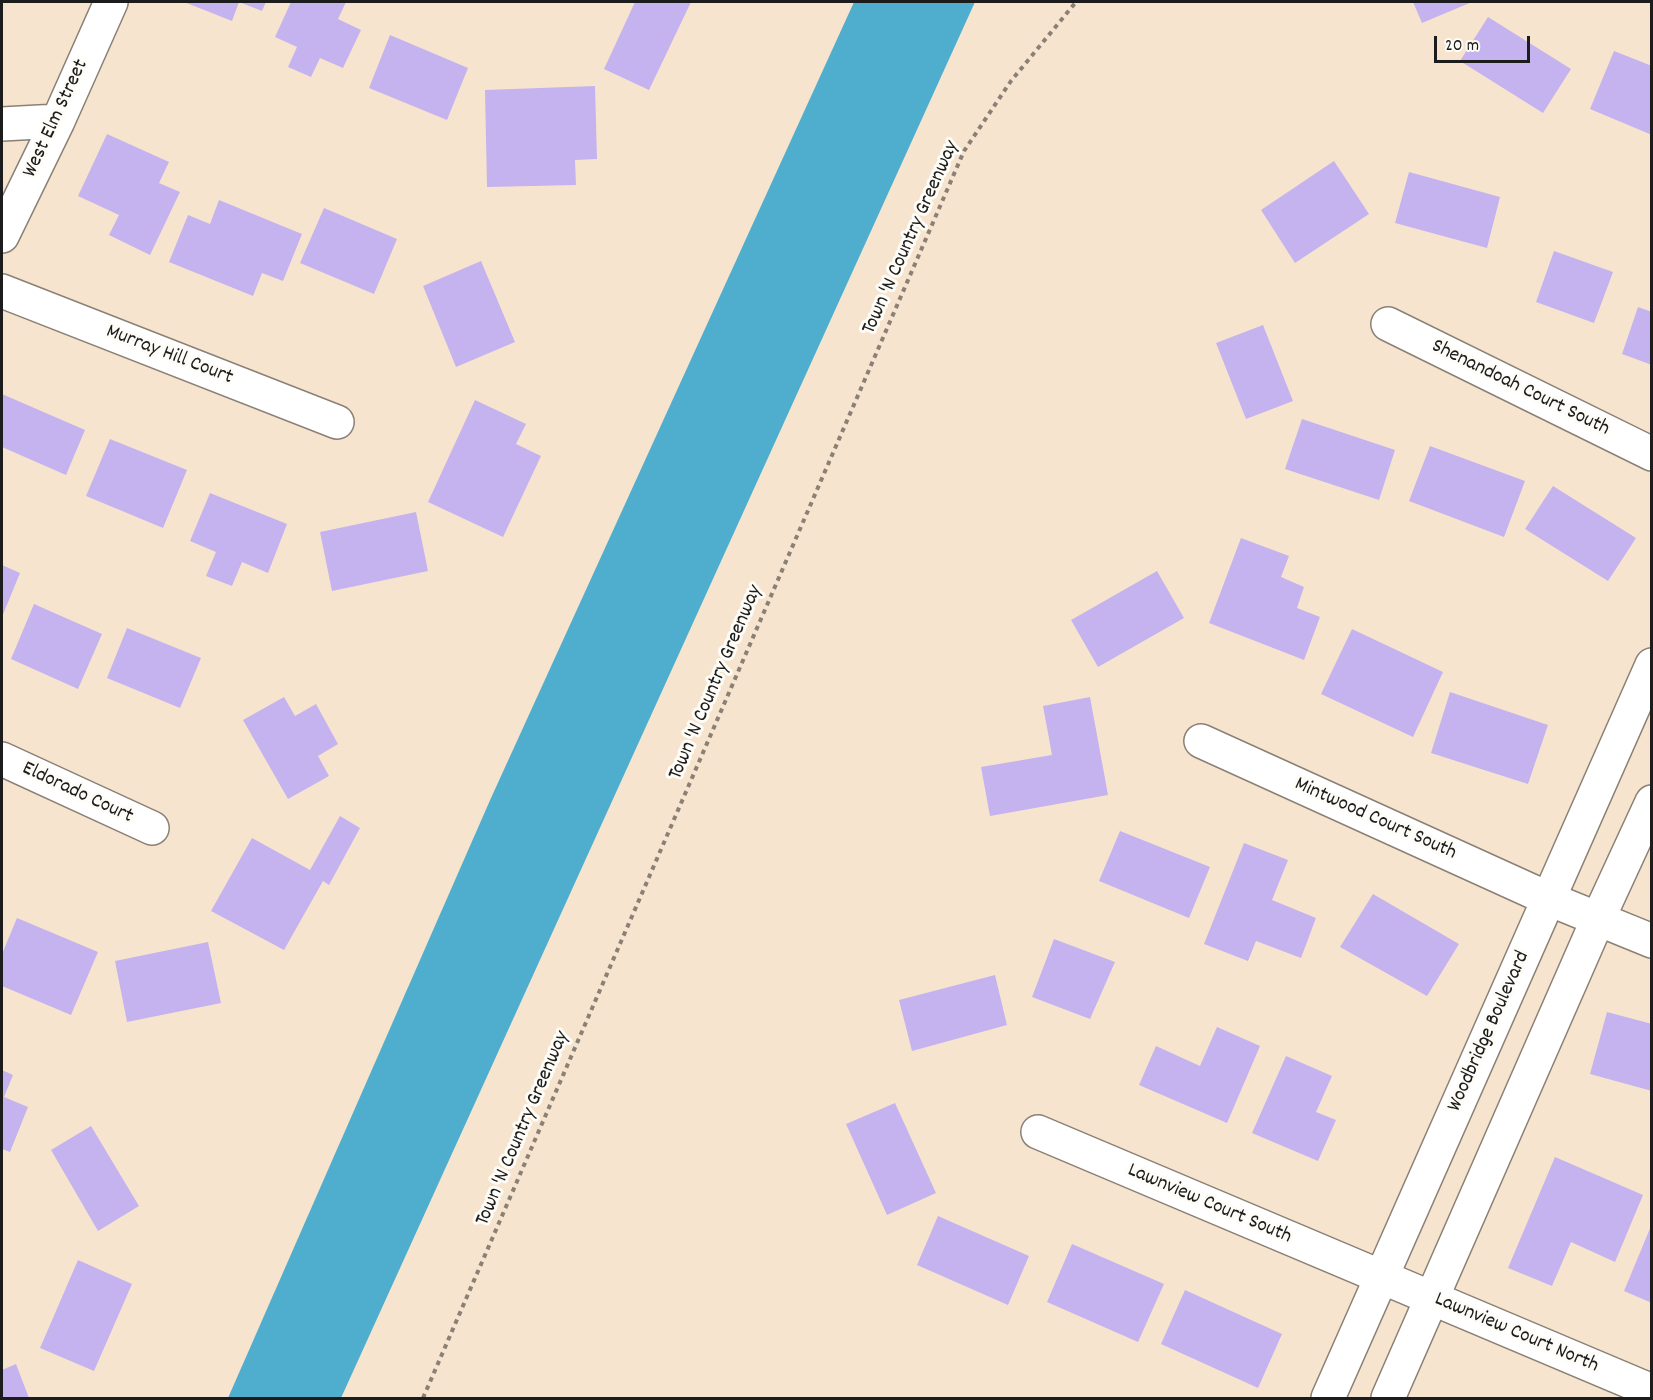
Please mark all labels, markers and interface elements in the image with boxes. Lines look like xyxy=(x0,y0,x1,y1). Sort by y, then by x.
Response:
scale bar xyxy=(1437,24,1533,62)
text: 20 m xyxy=(1445,34,1479,59)
street label: West Elm Street xyxy=(19,56,95,182)
street label: Town 'N Country Greenway xyxy=(858,137,966,339)
street label: Murray Hill Court xyxy=(102,320,236,392)
street label: Shenandoah Court South xyxy=(1427,335,1613,443)
street label: Town 'N Country Greenway xyxy=(665,582,769,784)
street label: Eldorado Court xyxy=(17,757,137,831)
street label: Mintwood Court South xyxy=(1290,773,1460,867)
street label: Woodbridge Boulevard xyxy=(1443,948,1537,1116)
street label: Town 'N Country Greenway xyxy=(472,1028,576,1230)
street label: Lawnview Court South xyxy=(1123,1159,1295,1251)
street label: Lawnview Court North xyxy=(1430,1288,1602,1380)

